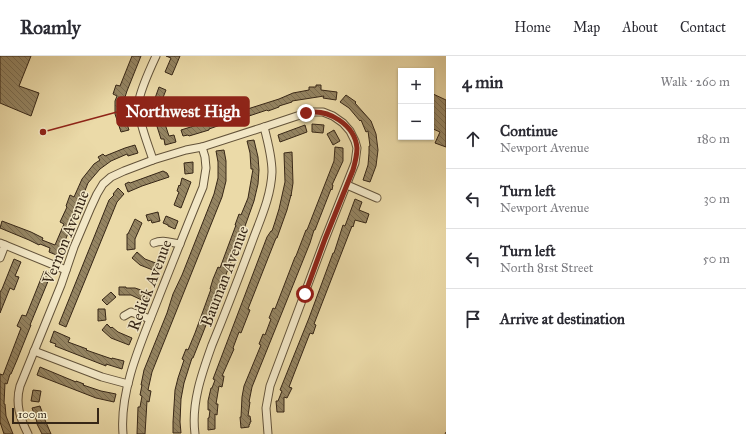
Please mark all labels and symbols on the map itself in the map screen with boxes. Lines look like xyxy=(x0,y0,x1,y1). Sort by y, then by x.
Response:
callout: Northwest High xyxy=(117,97,249,126)
text: Northwest High xyxy=(125,101,241,122)
route end xyxy=(297,104,315,122)
street label: Vernon Avenue xyxy=(38,187,93,288)
street label: Bauman Avenue xyxy=(197,223,252,329)
street label: Redick Avenue xyxy=(123,237,176,333)
route start xyxy=(296,285,314,303)
scale bar xyxy=(12,406,99,425)

